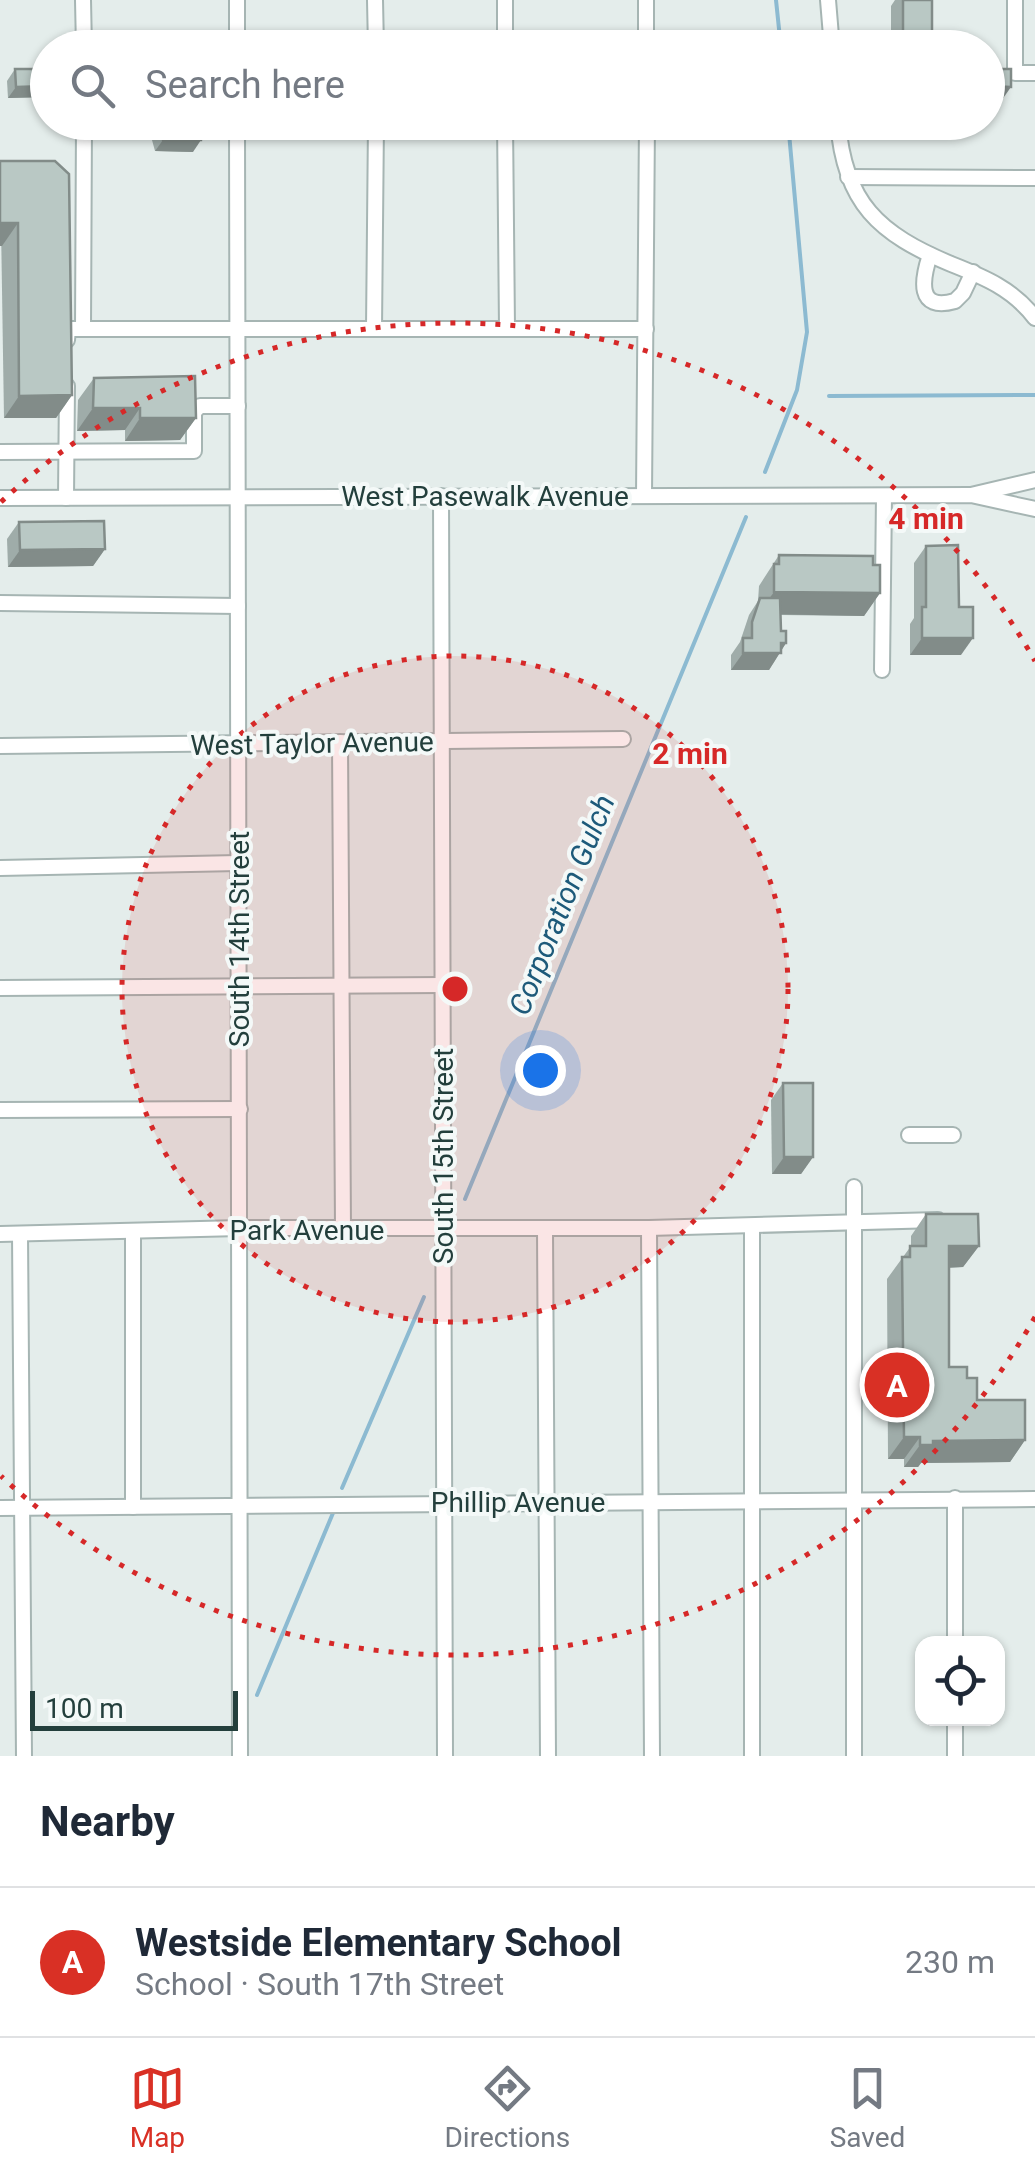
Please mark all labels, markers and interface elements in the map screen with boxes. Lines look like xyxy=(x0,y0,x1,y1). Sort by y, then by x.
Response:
search box xyxy=(30,30,1005,140)
icon: search xyxy=(65,58,120,113)
text: Search here xyxy=(145,63,345,107)
street label: West Pasewalk Avenue xyxy=(341,480,629,513)
text: 4 min xyxy=(888,501,964,536)
street label: West Taylor Avenue xyxy=(190,725,434,762)
text: 2 min xyxy=(652,736,728,771)
water label: Corporation Gulch xyxy=(501,790,622,1020)
street label: South 14th Street xyxy=(223,831,256,1047)
centre of rings xyxy=(437,971,473,1007)
your location xyxy=(515,1045,566,1096)
street label: South 15th Street xyxy=(427,1048,460,1264)
street label: Park Avenue xyxy=(230,1214,384,1247)
pin: A xyxy=(864,1348,930,1422)
street label: Phillip Avenue xyxy=(431,1486,605,1519)
map controls xyxy=(915,1636,1005,1726)
button: locate xyxy=(915,1636,1005,1726)
scale bar xyxy=(30,1686,238,1730)
text: 100 m xyxy=(45,1692,124,1725)
text: Nearby xyxy=(40,1797,175,1846)
text: Westside Elementary School xyxy=(135,1921,622,1965)
text: A xyxy=(62,1943,83,1981)
text: 230 m xyxy=(905,1943,995,1981)
text: School · South 17th Street xyxy=(135,1965,504,2003)
tab: Map xyxy=(130,2061,185,2154)
tab: Directions xyxy=(444,2061,570,2154)
tab: Saved xyxy=(830,2061,905,2154)

